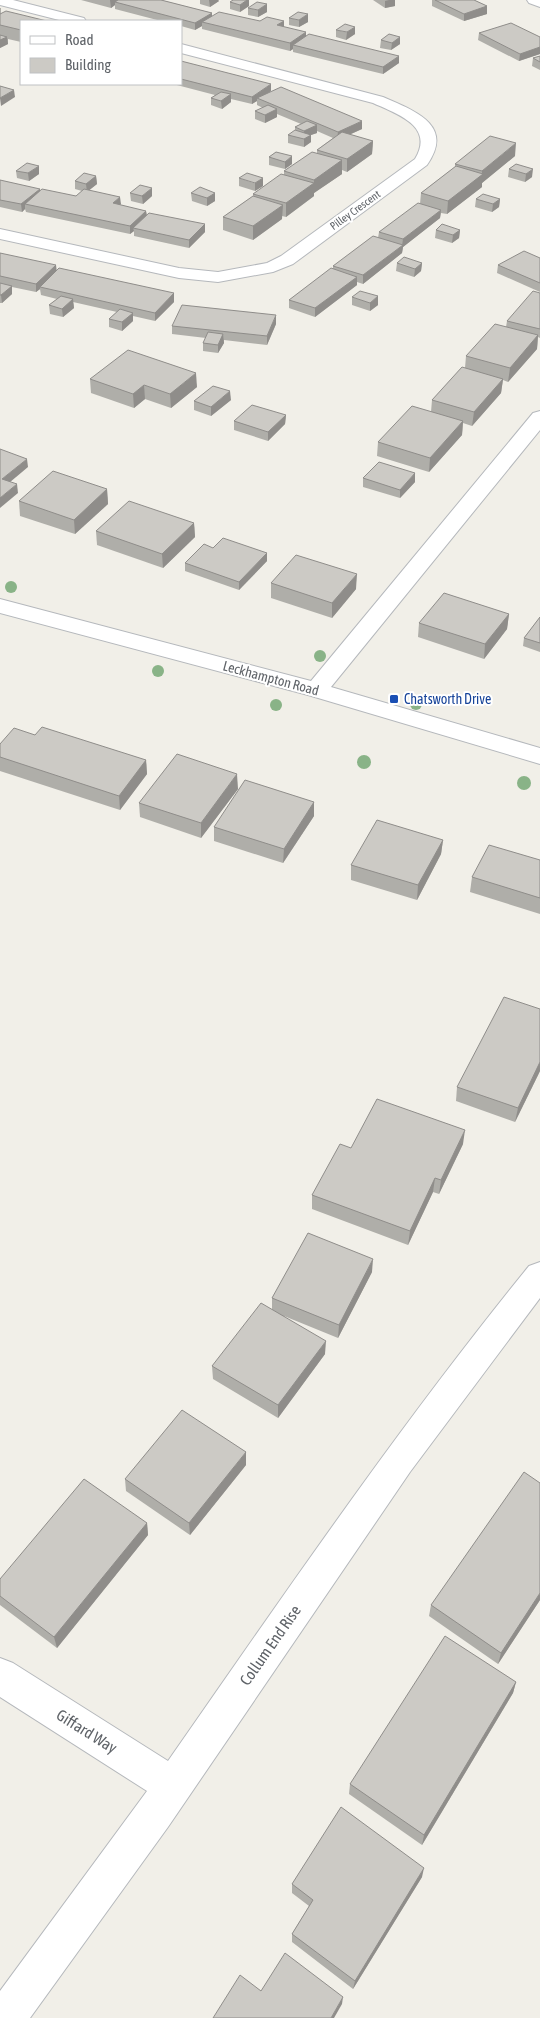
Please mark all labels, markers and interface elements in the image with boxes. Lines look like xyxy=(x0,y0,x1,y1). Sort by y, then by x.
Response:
legend xyxy=(20,20,182,85)
text: Road xyxy=(65,31,94,48)
text: Building xyxy=(65,56,111,73)
street label: Pilley Crescent xyxy=(328,188,382,232)
street label: Leckhampton Road xyxy=(221,657,321,699)
place label: Chatsworth Drive xyxy=(404,691,491,707)
marker: Chatsworth Drive xyxy=(388,693,400,705)
street label: Collum End Rise xyxy=(236,1602,304,1688)
street label: Giffard Way xyxy=(53,1705,121,1758)

